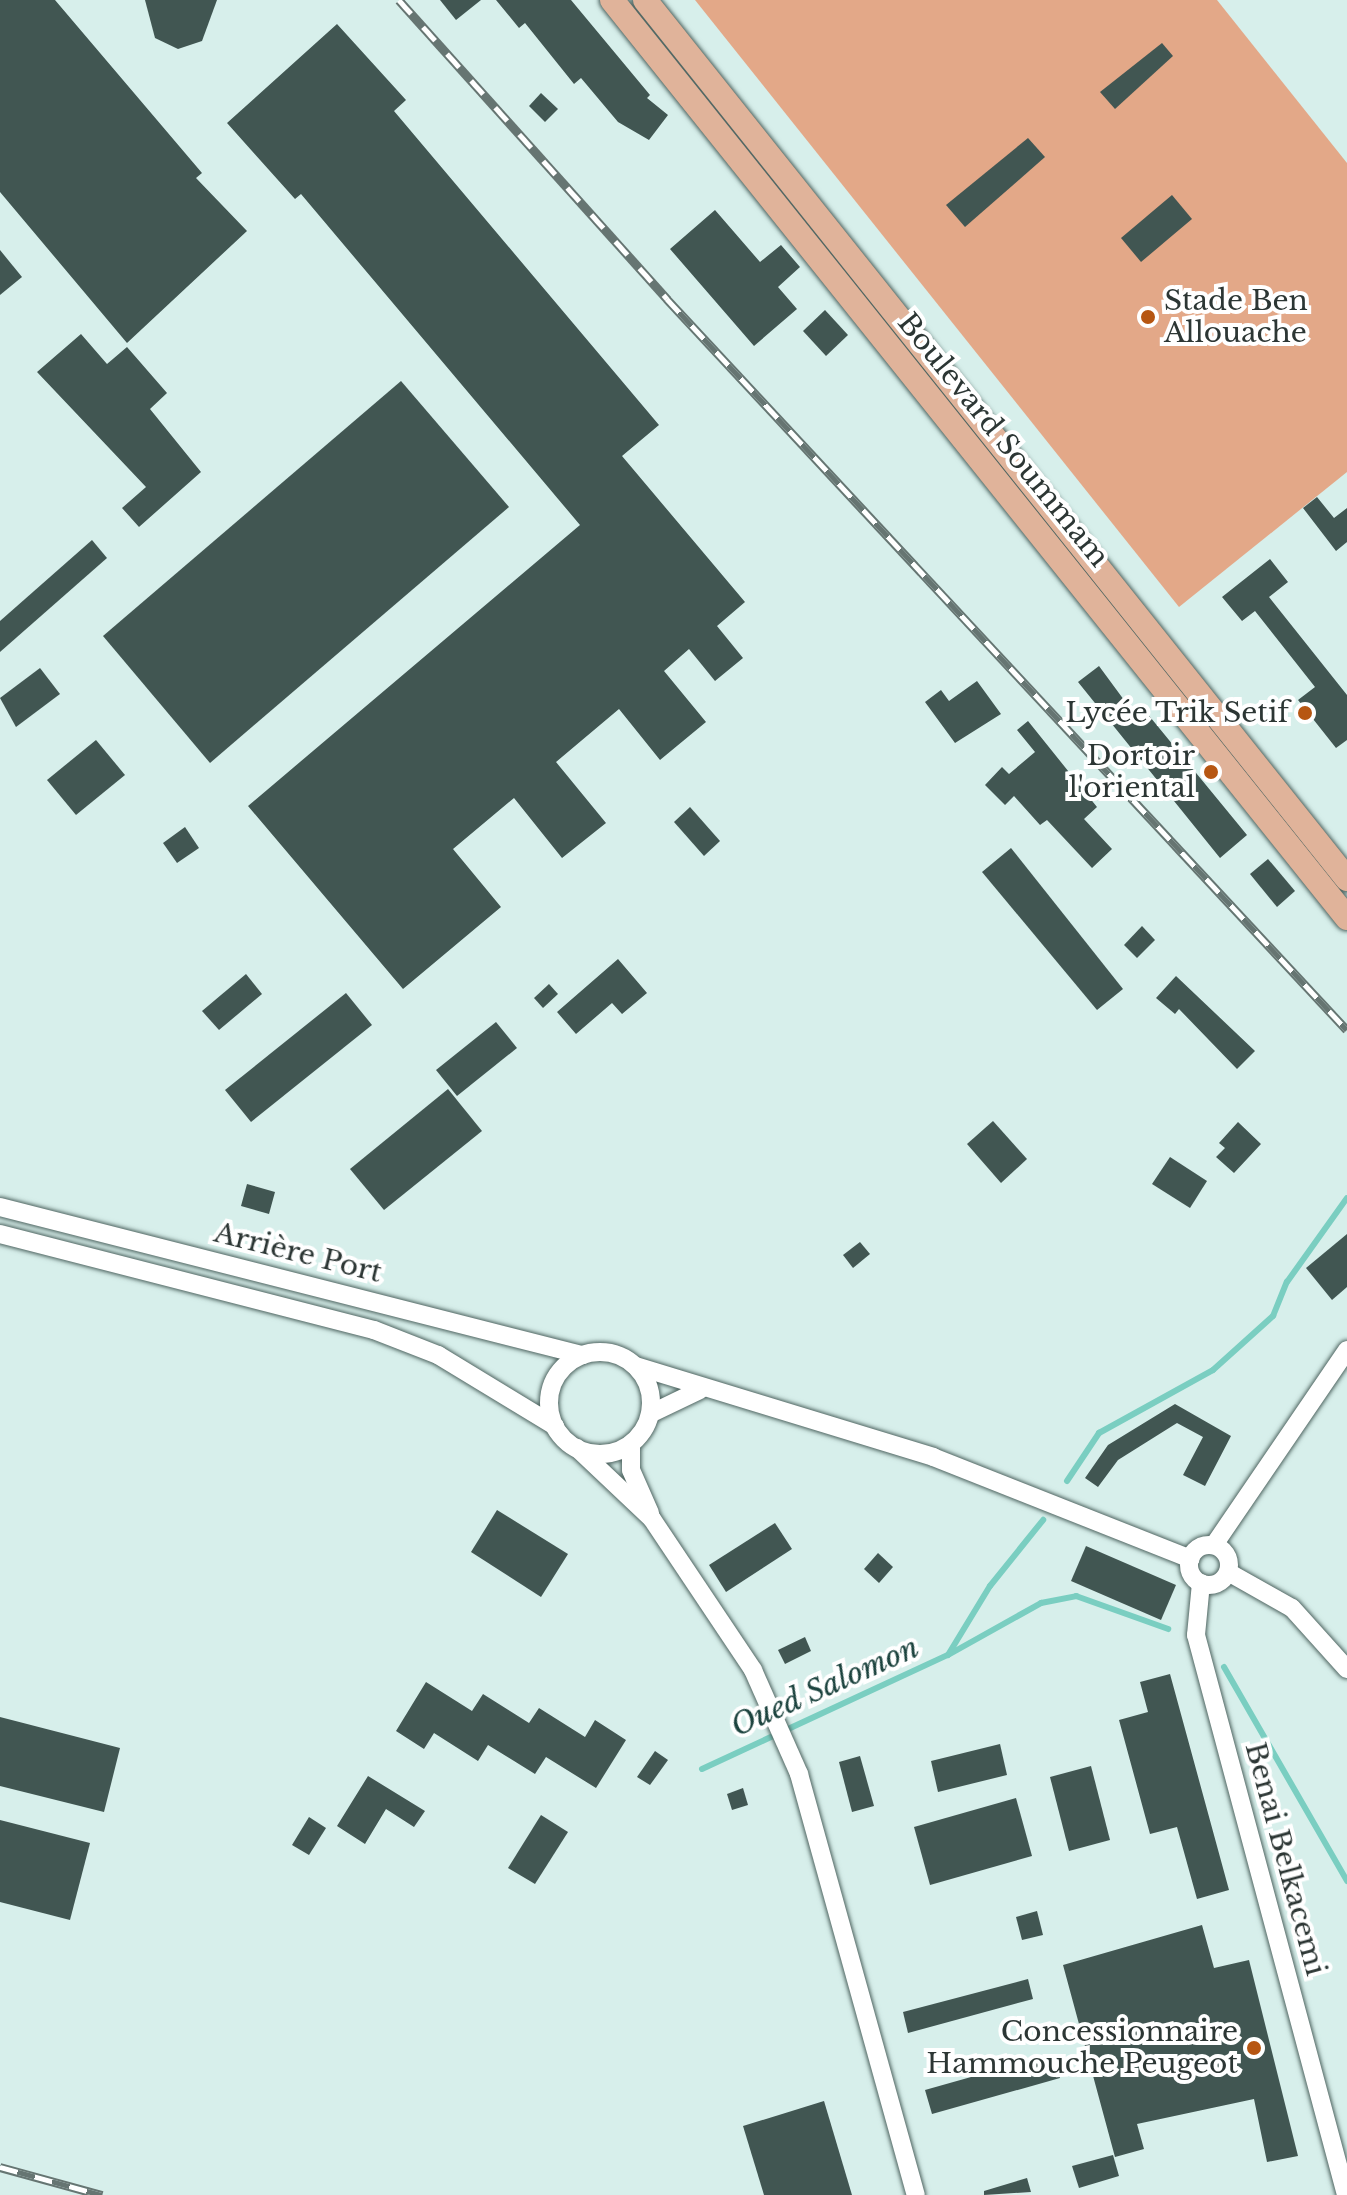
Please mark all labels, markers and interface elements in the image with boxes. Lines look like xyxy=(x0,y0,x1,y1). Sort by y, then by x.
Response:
place label: Stade Ben Allouache xyxy=(1164,284,1308,350)
street label: Boulevard Soummam xyxy=(890,306,1116,574)
marker: Stade Ben Allouache xyxy=(1139,308,1157,326)
place label: Lycée Trik Setif xyxy=(1064,696,1289,730)
marker: Lycée Trik Setif xyxy=(1296,704,1314,722)
place label: Dortoir l'oriental xyxy=(1069,739,1195,805)
marker: Dortoir l'oriental xyxy=(1202,763,1220,781)
street label: Arrière Port xyxy=(211,1216,385,1290)
water label: Oued Salomon xyxy=(725,1629,925,1745)
street label: Benai Belkacemi xyxy=(1238,1739,1332,1979)
place label: Concessionnaire Hammouche Peugeot xyxy=(926,2015,1238,2081)
marker: Concessionnaire Hammouche Peugeot xyxy=(1245,2039,1263,2057)

